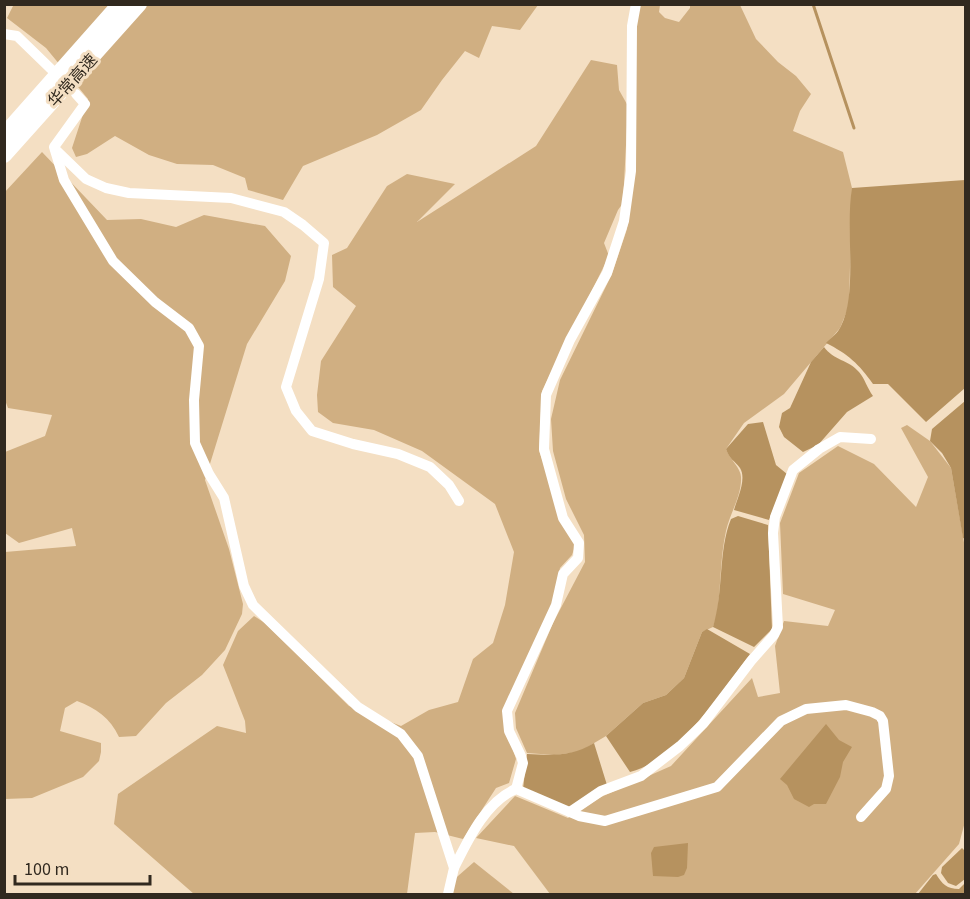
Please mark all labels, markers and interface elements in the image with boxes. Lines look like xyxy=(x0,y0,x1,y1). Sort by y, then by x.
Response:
street label: 华常高速 xyxy=(43,50,102,112)
scale bar xyxy=(15,848,150,886)
text: 100 m xyxy=(24,857,69,882)

